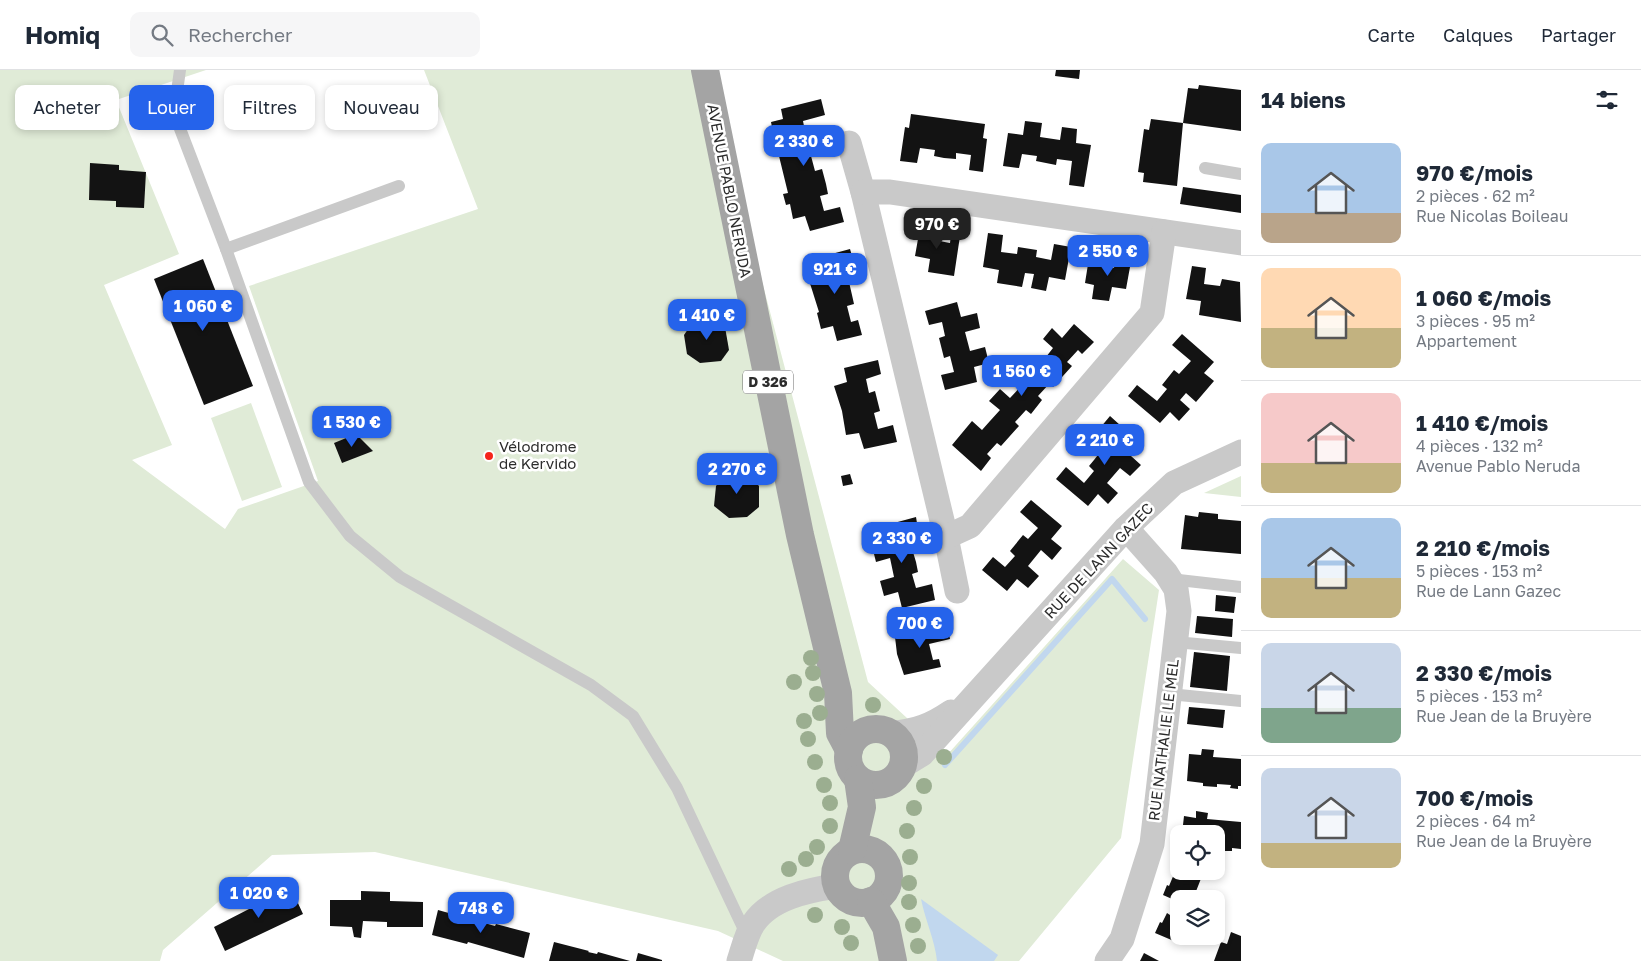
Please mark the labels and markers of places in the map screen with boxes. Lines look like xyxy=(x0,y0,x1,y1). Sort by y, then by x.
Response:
pin: 2 330 € xyxy=(758,124,850,167)
pin: 970 € xyxy=(902,208,972,250)
pin: 2 550 € xyxy=(1062,234,1154,277)
pin: 921 € xyxy=(800,252,870,295)
pin: 1 060 € xyxy=(157,290,249,332)
pin: 1 410 € xyxy=(661,298,753,341)
pin: 1 560 € xyxy=(976,354,1068,397)
pin: 1 530 € xyxy=(306,406,398,448)
pin: 2 210 € xyxy=(1059,424,1151,466)
place label: Vélodrome de Kervido xyxy=(499,437,577,472)
marker: Vélodrome de Kervido xyxy=(483,450,495,462)
pin: 2 270 € xyxy=(691,452,783,495)
pin: 2 330 € xyxy=(856,522,948,564)
pin: 700 € xyxy=(885,606,955,649)
pin: 1 020 € xyxy=(213,876,305,919)
pin: 748 € xyxy=(446,892,516,934)

